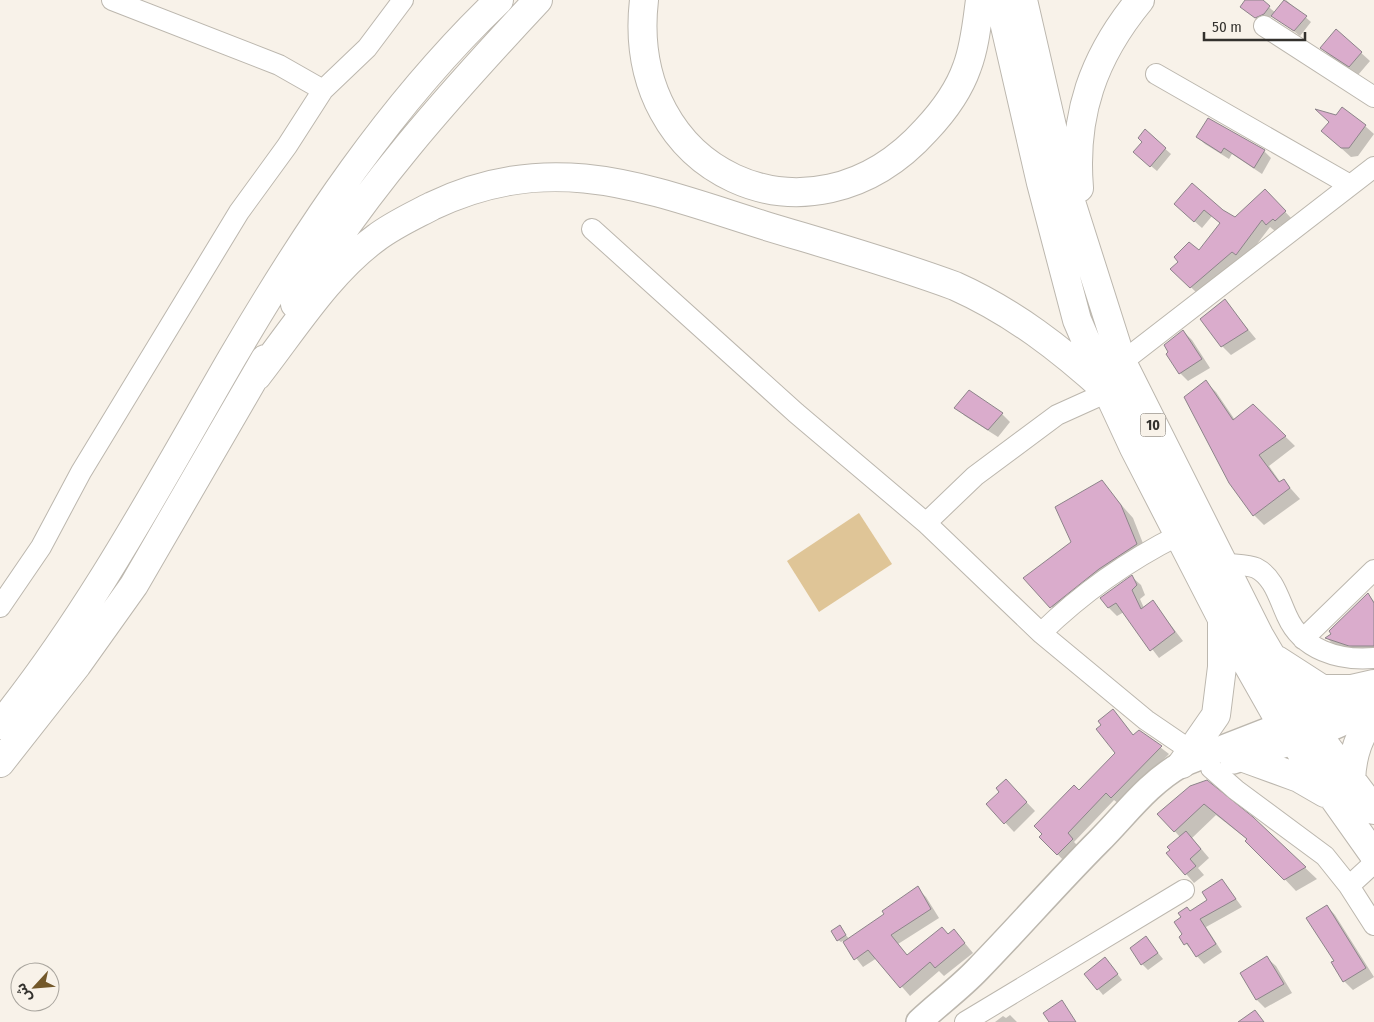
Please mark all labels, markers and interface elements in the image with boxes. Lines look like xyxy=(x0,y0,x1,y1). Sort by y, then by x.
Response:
scale bar xyxy=(1204,10,1305,42)
text: 50 m xyxy=(1212,18,1242,36)
road number: 10 xyxy=(1140,414,1166,436)
north arrow xyxy=(10,962,60,1012)
text: ش xyxy=(12,980,36,1005)

